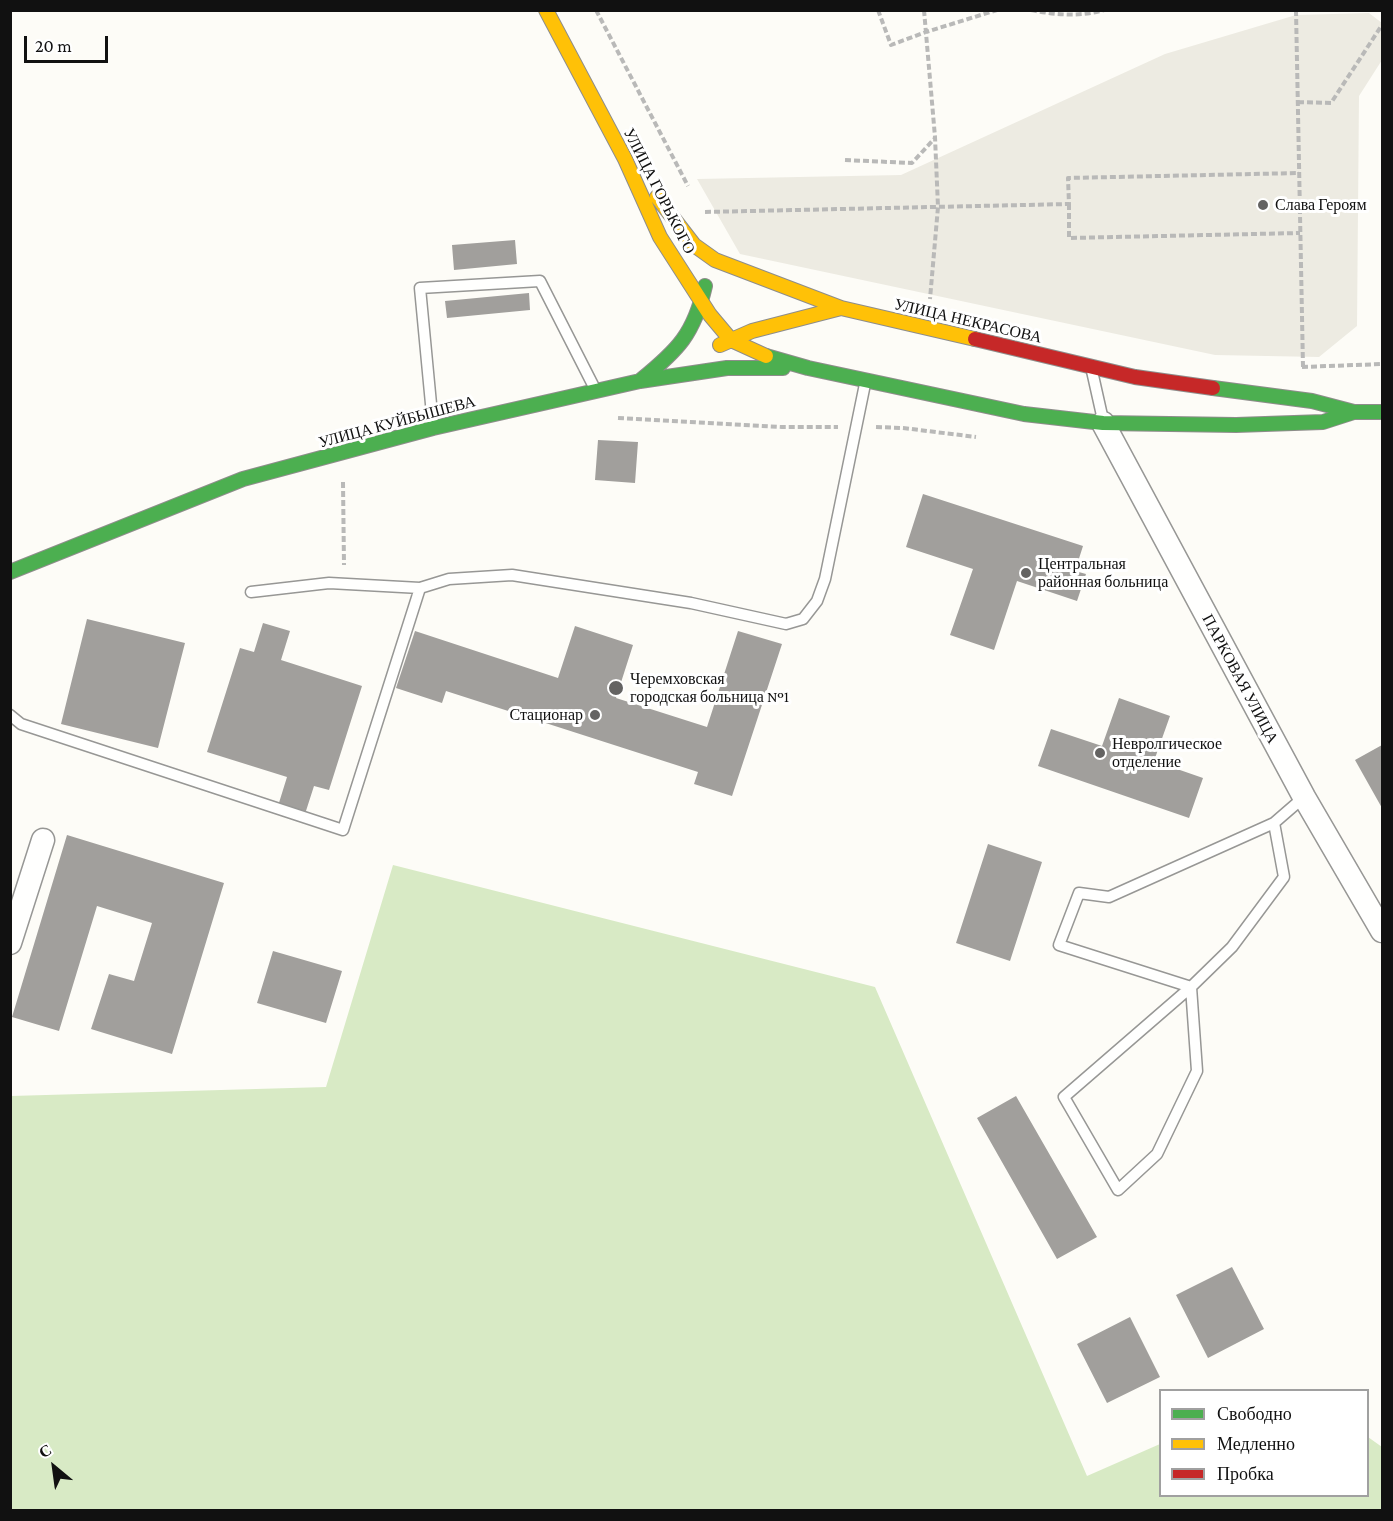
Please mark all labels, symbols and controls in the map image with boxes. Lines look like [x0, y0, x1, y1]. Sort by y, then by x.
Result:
scale bar [27, 24, 111, 62]
text: 20 m [35, 36, 72, 56]
street label: УЛИЦА ГОРЬКОГО [619, 125, 699, 257]
place label: Слава Героям [1275, 195, 1367, 215]
marker: Слава Героям [1256, 198, 1270, 212]
street label: УЛИЦА НЕКРАСОВА [892, 295, 1044, 347]
street label: УЛИЦА КУЙБЫШЕВА [316, 392, 478, 452]
place label: Центральная районная больница [1038, 554, 1168, 592]
marker: Центральная районная больница [1019, 566, 1033, 580]
street label: ПАРКОВАЯ УЛИЦА [1198, 611, 1282, 747]
place label: Черемховская городская больница №1 [630, 669, 789, 707]
marker: Черемховская городская больница №1 [607, 679, 625, 697]
place label: Стационар [509, 705, 583, 725]
marker: Стационар [588, 708, 602, 722]
place label: Невролгическое отделение [1112, 734, 1222, 772]
marker: Невролгическое отделение [1093, 746, 1107, 760]
legend [1159, 1389, 1369, 1497]
text: Свободно [1217, 1404, 1292, 1424]
text: Медленно [1217, 1434, 1295, 1454]
north arrow [24, 1437, 84, 1497]
text: С [36, 1441, 54, 1461]
text: Пробка [1217, 1464, 1274, 1484]

